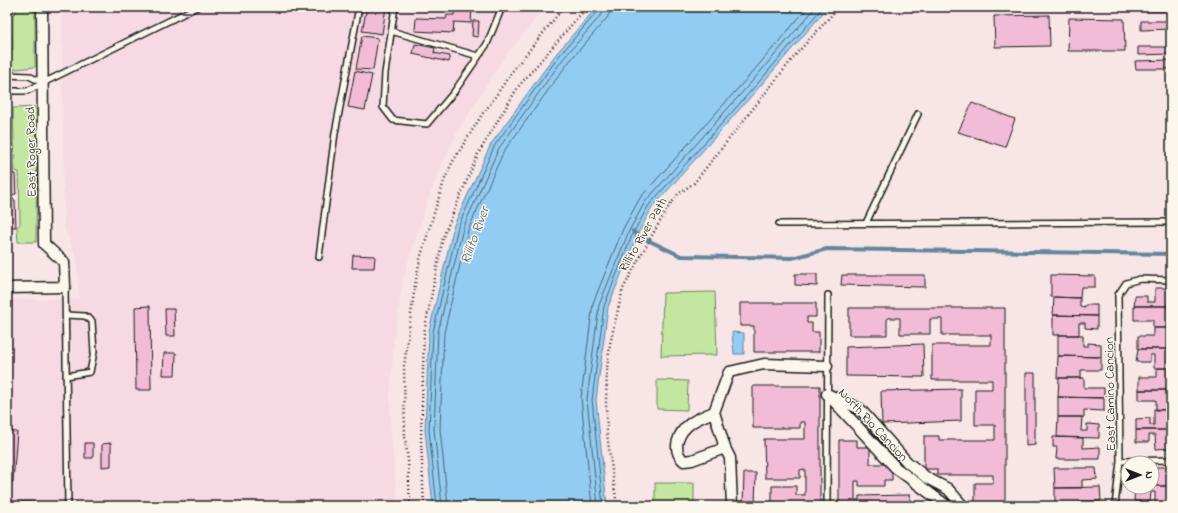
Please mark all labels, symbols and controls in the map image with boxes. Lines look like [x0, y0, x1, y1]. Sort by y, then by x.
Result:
street label: East Roger Road [21, 106, 43, 197]
street label: Rillito River Path [614, 194, 672, 275]
water label: Rillito River [455, 202, 496, 267]
street label: East Camino Cancion [1100, 337, 1121, 451]
street label: North Rio Cancion [834, 384, 912, 466]
north arrow [1120, 455, 1160, 495]
text: N [1141, 471, 1157, 479]

